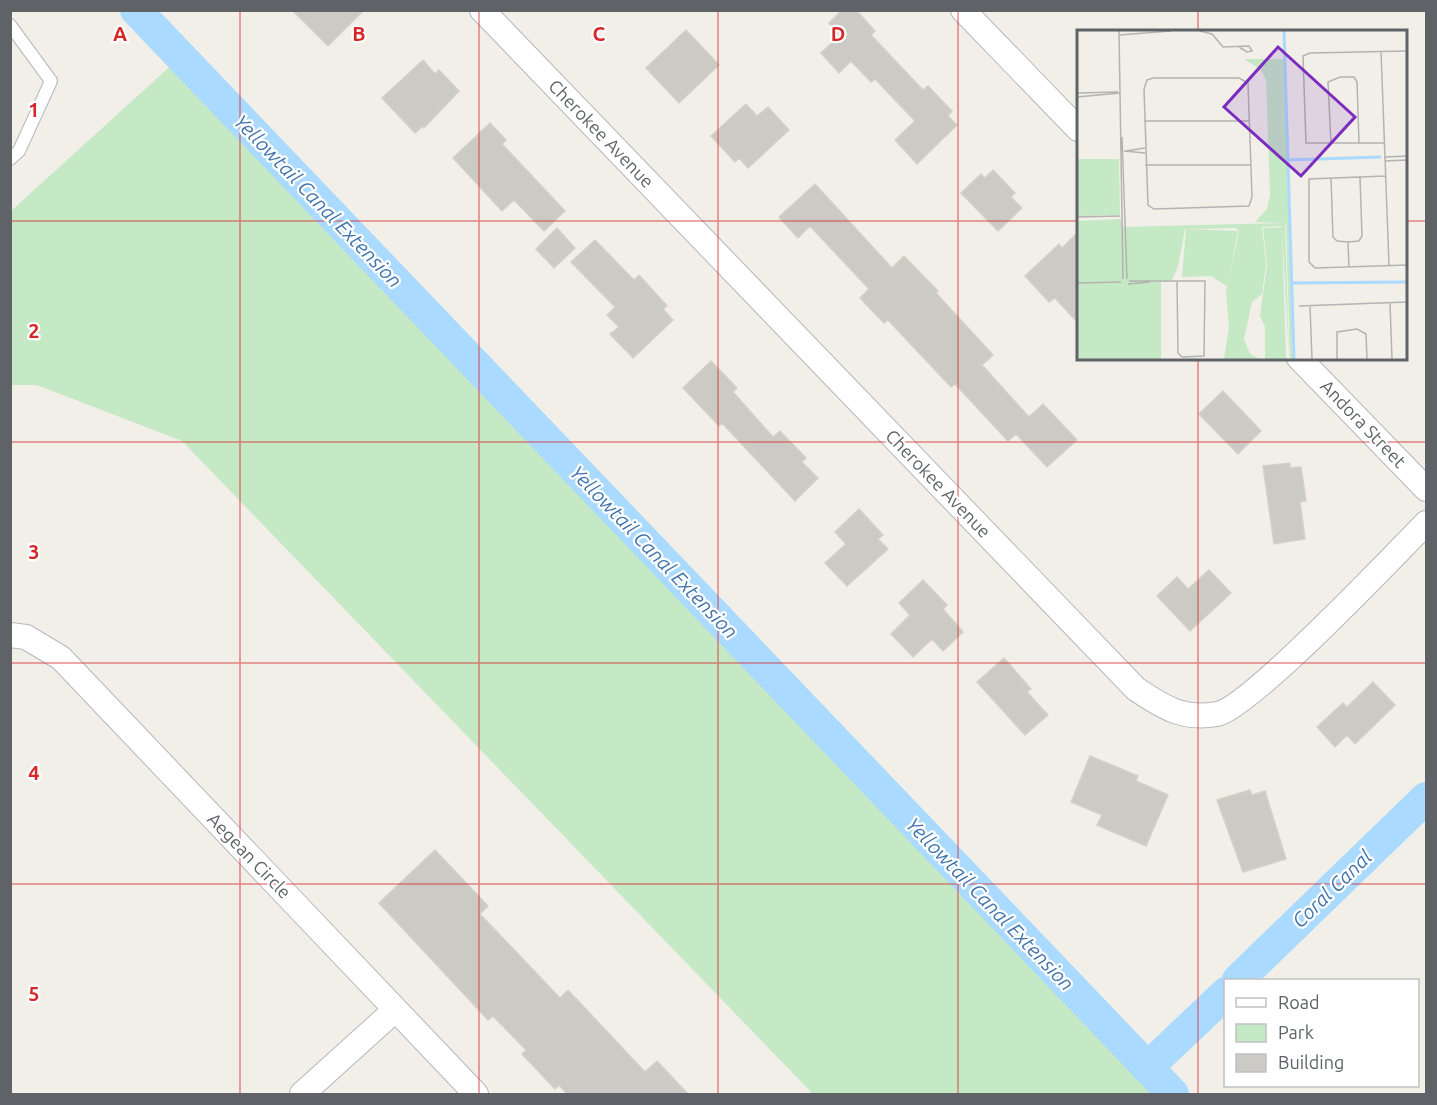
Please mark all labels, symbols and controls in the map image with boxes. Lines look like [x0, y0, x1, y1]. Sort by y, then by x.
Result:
text: A [113, 22, 127, 45]
text: B [352, 22, 366, 45]
text: C [593, 22, 606, 45]
text: D [831, 22, 845, 45]
inset map [1077, 30, 1407, 360]
street label: Cherokee Avenue [545, 75, 658, 191]
text: 1 [28, 98, 40, 121]
water label: Yellowtail Canal Extension [230, 109, 407, 292]
text: 2 [28, 319, 40, 342]
street label: Andora Street [1317, 376, 1410, 471]
street label: Cherokee Avenue [882, 425, 995, 541]
water label: Yellowtail Canal Extension [566, 460, 743, 643]
text: 3 [28, 540, 40, 563]
text: 4 [28, 761, 40, 784]
street label: Aegean Circle [204, 809, 295, 902]
water label: Yellowtail Canal Extension [902, 812, 1079, 995]
water label: Coral Canal [1287, 845, 1376, 932]
legend [1224, 979, 1419, 1087]
text: 5 [28, 982, 40, 1005]
text: Road [1278, 992, 1320, 1012]
text: Park [1278, 1022, 1314, 1042]
text: Building [1278, 1052, 1344, 1072]

